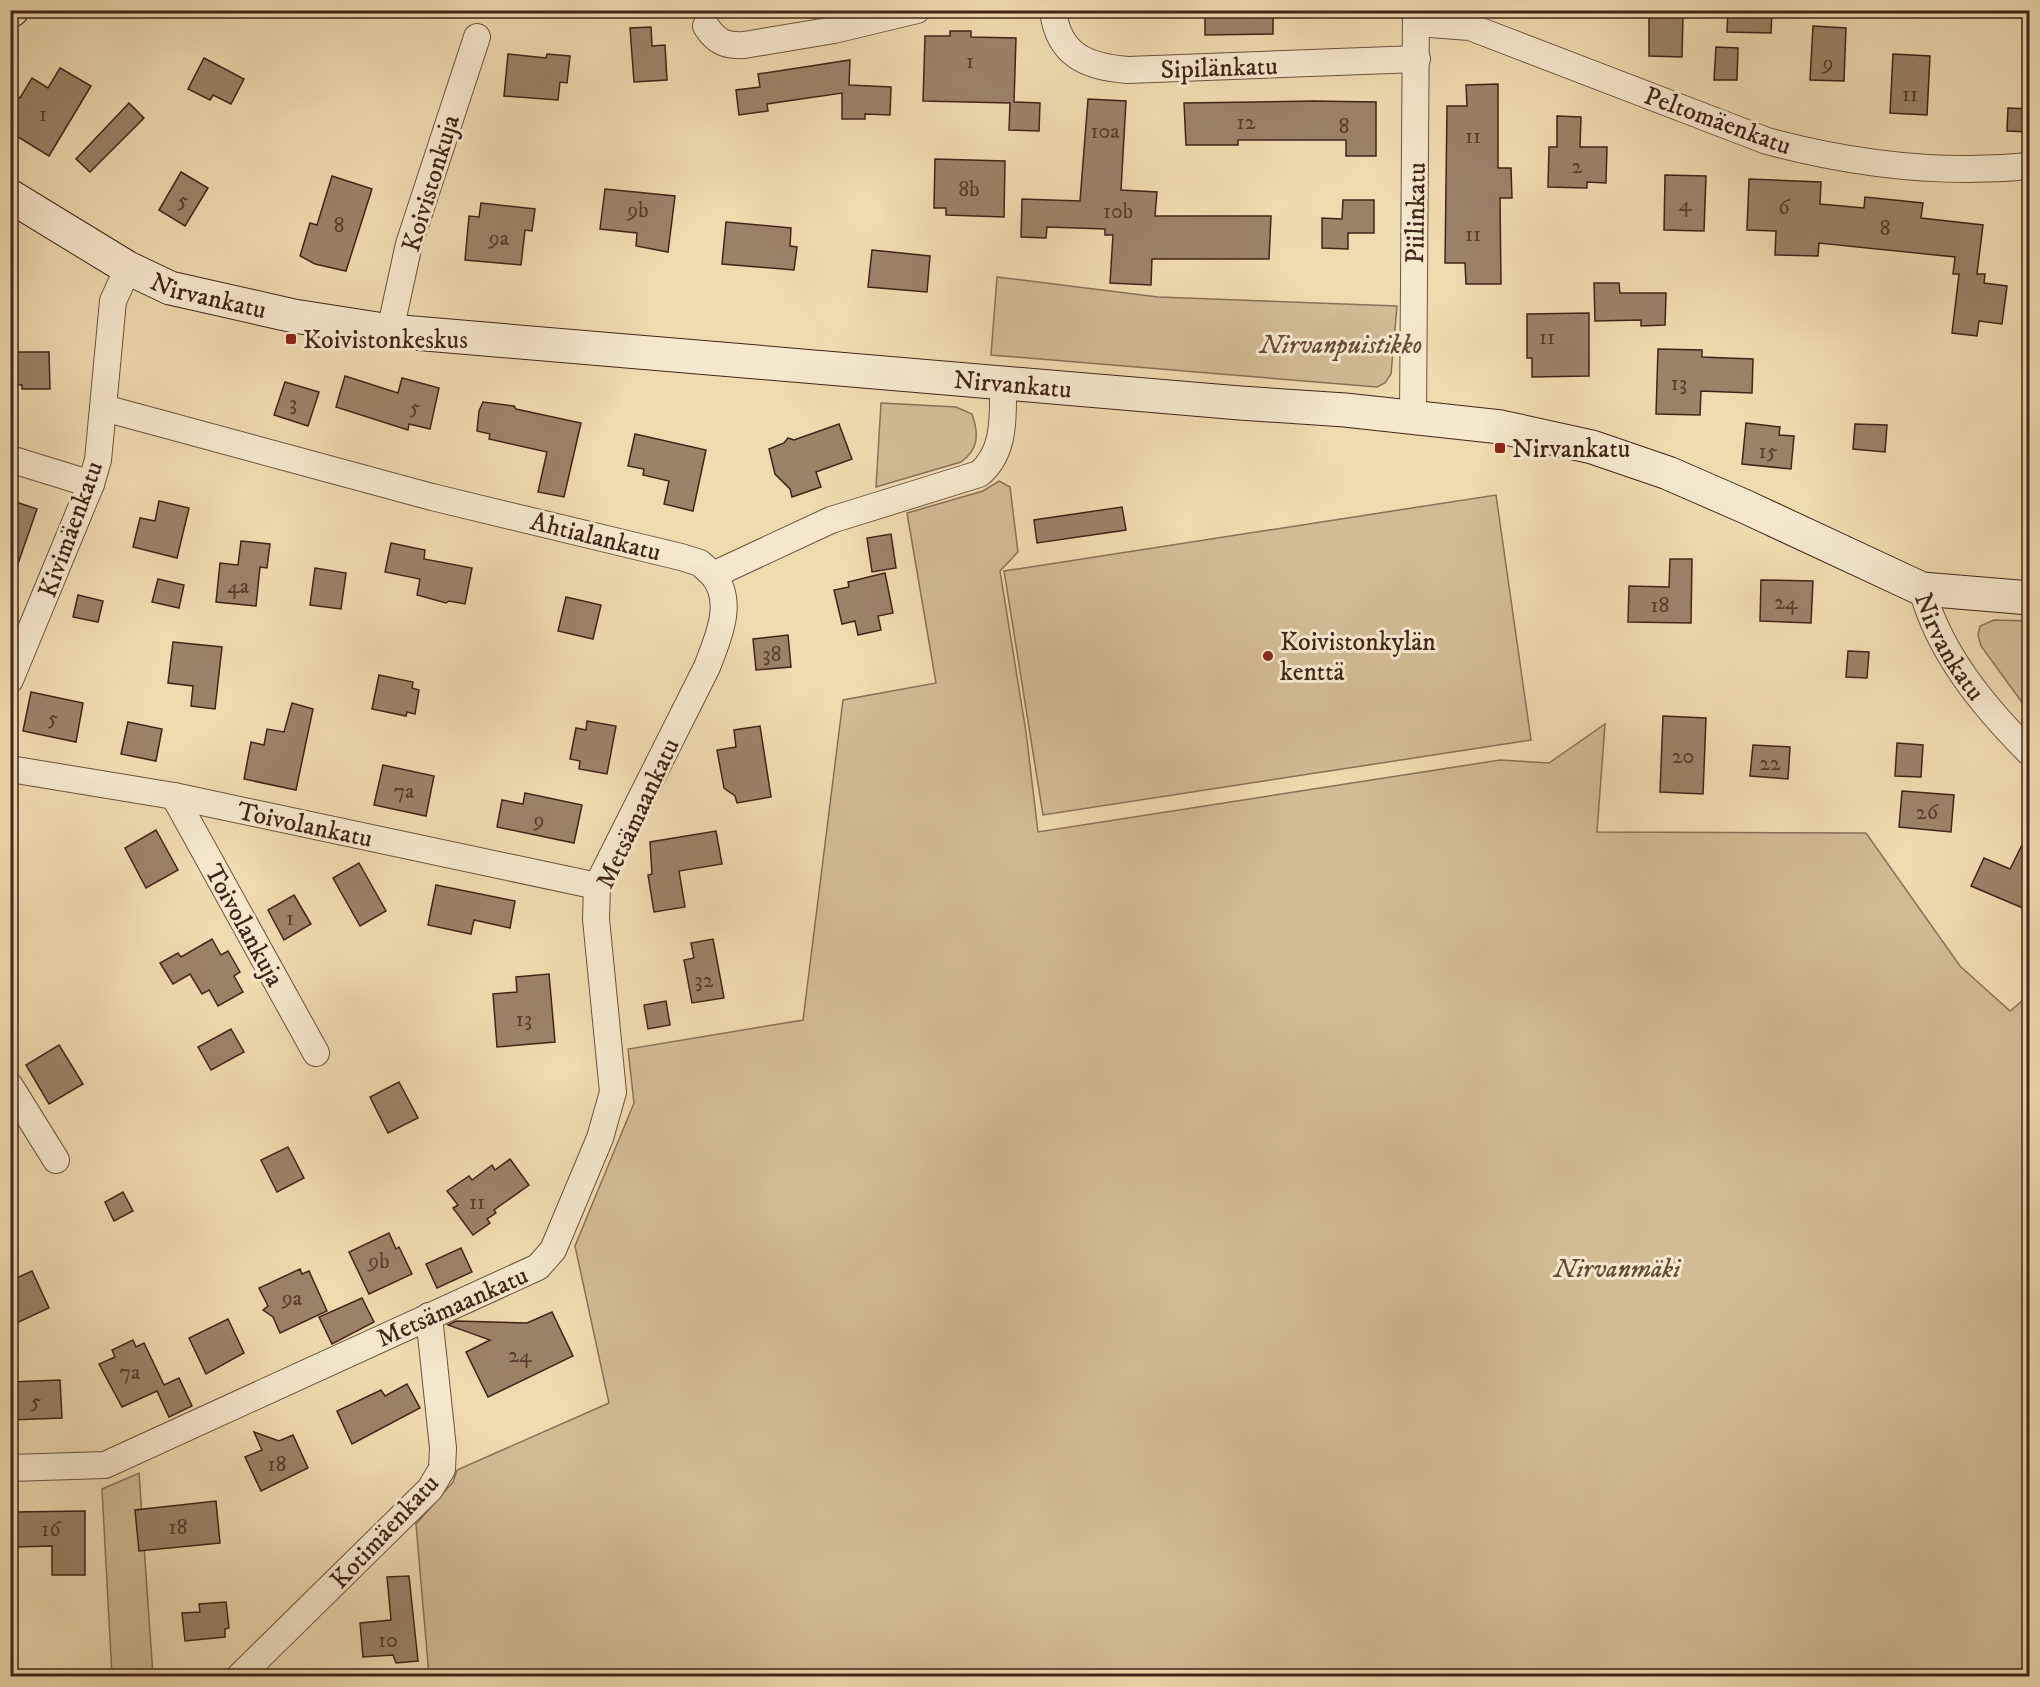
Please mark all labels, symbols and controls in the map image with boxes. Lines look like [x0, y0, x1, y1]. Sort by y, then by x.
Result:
house number: 1 [966, 48, 974, 75]
street label: Sipilänkatu [1160, 50, 1278, 87]
house number: 9 [1822, 50, 1833, 77]
street label: Peltomäenkatu [1640, 80, 1795, 163]
house number: 11 [1902, 81, 1918, 108]
house number: 1 [39, 101, 47, 128]
house number: 12 [1237, 109, 1256, 136]
street label: Koivistonkuja [395, 111, 468, 256]
house number: 8 [1338, 113, 1350, 140]
house number: 10a [1090, 118, 1120, 145]
house number: 11 [1465, 123, 1481, 150]
house number: 2 [1572, 153, 1583, 180]
street label: Piilinkatu [1399, 162, 1434, 264]
house number: 8b [958, 176, 980, 203]
house number: 5 [178, 187, 189, 214]
house number: 4 [1679, 191, 1693, 218]
house number: 6 [1778, 194, 1791, 221]
house number: 9b [626, 197, 649, 224]
house number: 10b [1103, 198, 1133, 225]
house number: 8 [333, 212, 345, 239]
house number: 8 [1879, 215, 1891, 242]
house number: 11 [1465, 221, 1481, 248]
house number: 9a [488, 225, 510, 252]
street label: Nirvankatu [144, 266, 269, 327]
place label: Koivistonkeskus [303, 324, 468, 357]
house number: 11 [1539, 324, 1555, 351]
park label: Nirvanpuistikko [1258, 329, 1422, 362]
marker: Koivistonkeskus [284, 332, 298, 346]
street label: Nirvankatu [952, 364, 1073, 407]
house number: 13 [1671, 370, 1687, 397]
house number: 3 [289, 390, 297, 417]
house number: 5 [410, 394, 421, 421]
place label: Nirvankatu [1512, 433, 1630, 466]
house number: 15 [1759, 438, 1778, 465]
marker: Nirvankatu [1493, 441, 1507, 455]
street label: Kivimäenkatu [31, 457, 111, 602]
street label: Ahtialankatu [527, 505, 664, 570]
house number: 4a [227, 573, 250, 600]
house number: 24 [1774, 589, 1799, 616]
street label: Nirvankatu [1906, 589, 1991, 708]
house number: 18 [1650, 592, 1670, 619]
place label: Koivistonkylän kenttä [1280, 626, 1436, 689]
house number: 38 [762, 641, 782, 668]
marker: Koivistonkylän kenttä [1261, 649, 1275, 663]
house number: 5 [48, 705, 59, 732]
street label: Metsämaankatu [589, 733, 688, 894]
house number: 20 [1672, 743, 1694, 770]
house number: 22 [1759, 750, 1781, 777]
house number: 7a [394, 778, 415, 805]
street label: Toivolankatu [234, 795, 375, 856]
house number: 26 [1916, 799, 1940, 826]
house number: 9 [533, 807, 544, 834]
street label: Toivolankuja [196, 859, 291, 993]
house number: 1 [286, 905, 294, 932]
house number: 32 [694, 967, 714, 994]
house number: 13 [516, 1006, 532, 1033]
house number: 11 [469, 1189, 485, 1216]
house number: 9b [367, 1248, 390, 1275]
park label: Nirvanmäki [1552, 1253, 1682, 1286]
street label: Metsämaankatu [372, 1259, 533, 1355]
house number: 9a [281, 1285, 303, 1312]
house number: 24 [508, 1342, 533, 1369]
house number: 7a [120, 1359, 141, 1386]
house number: 5 [31, 1388, 42, 1415]
house number: 18 [267, 1451, 287, 1478]
street label: Kotimäenkatu [323, 1468, 447, 1596]
house number: 18 [168, 1514, 188, 1541]
house number: 16 [41, 1516, 62, 1543]
house number: 10 [378, 1627, 398, 1654]

